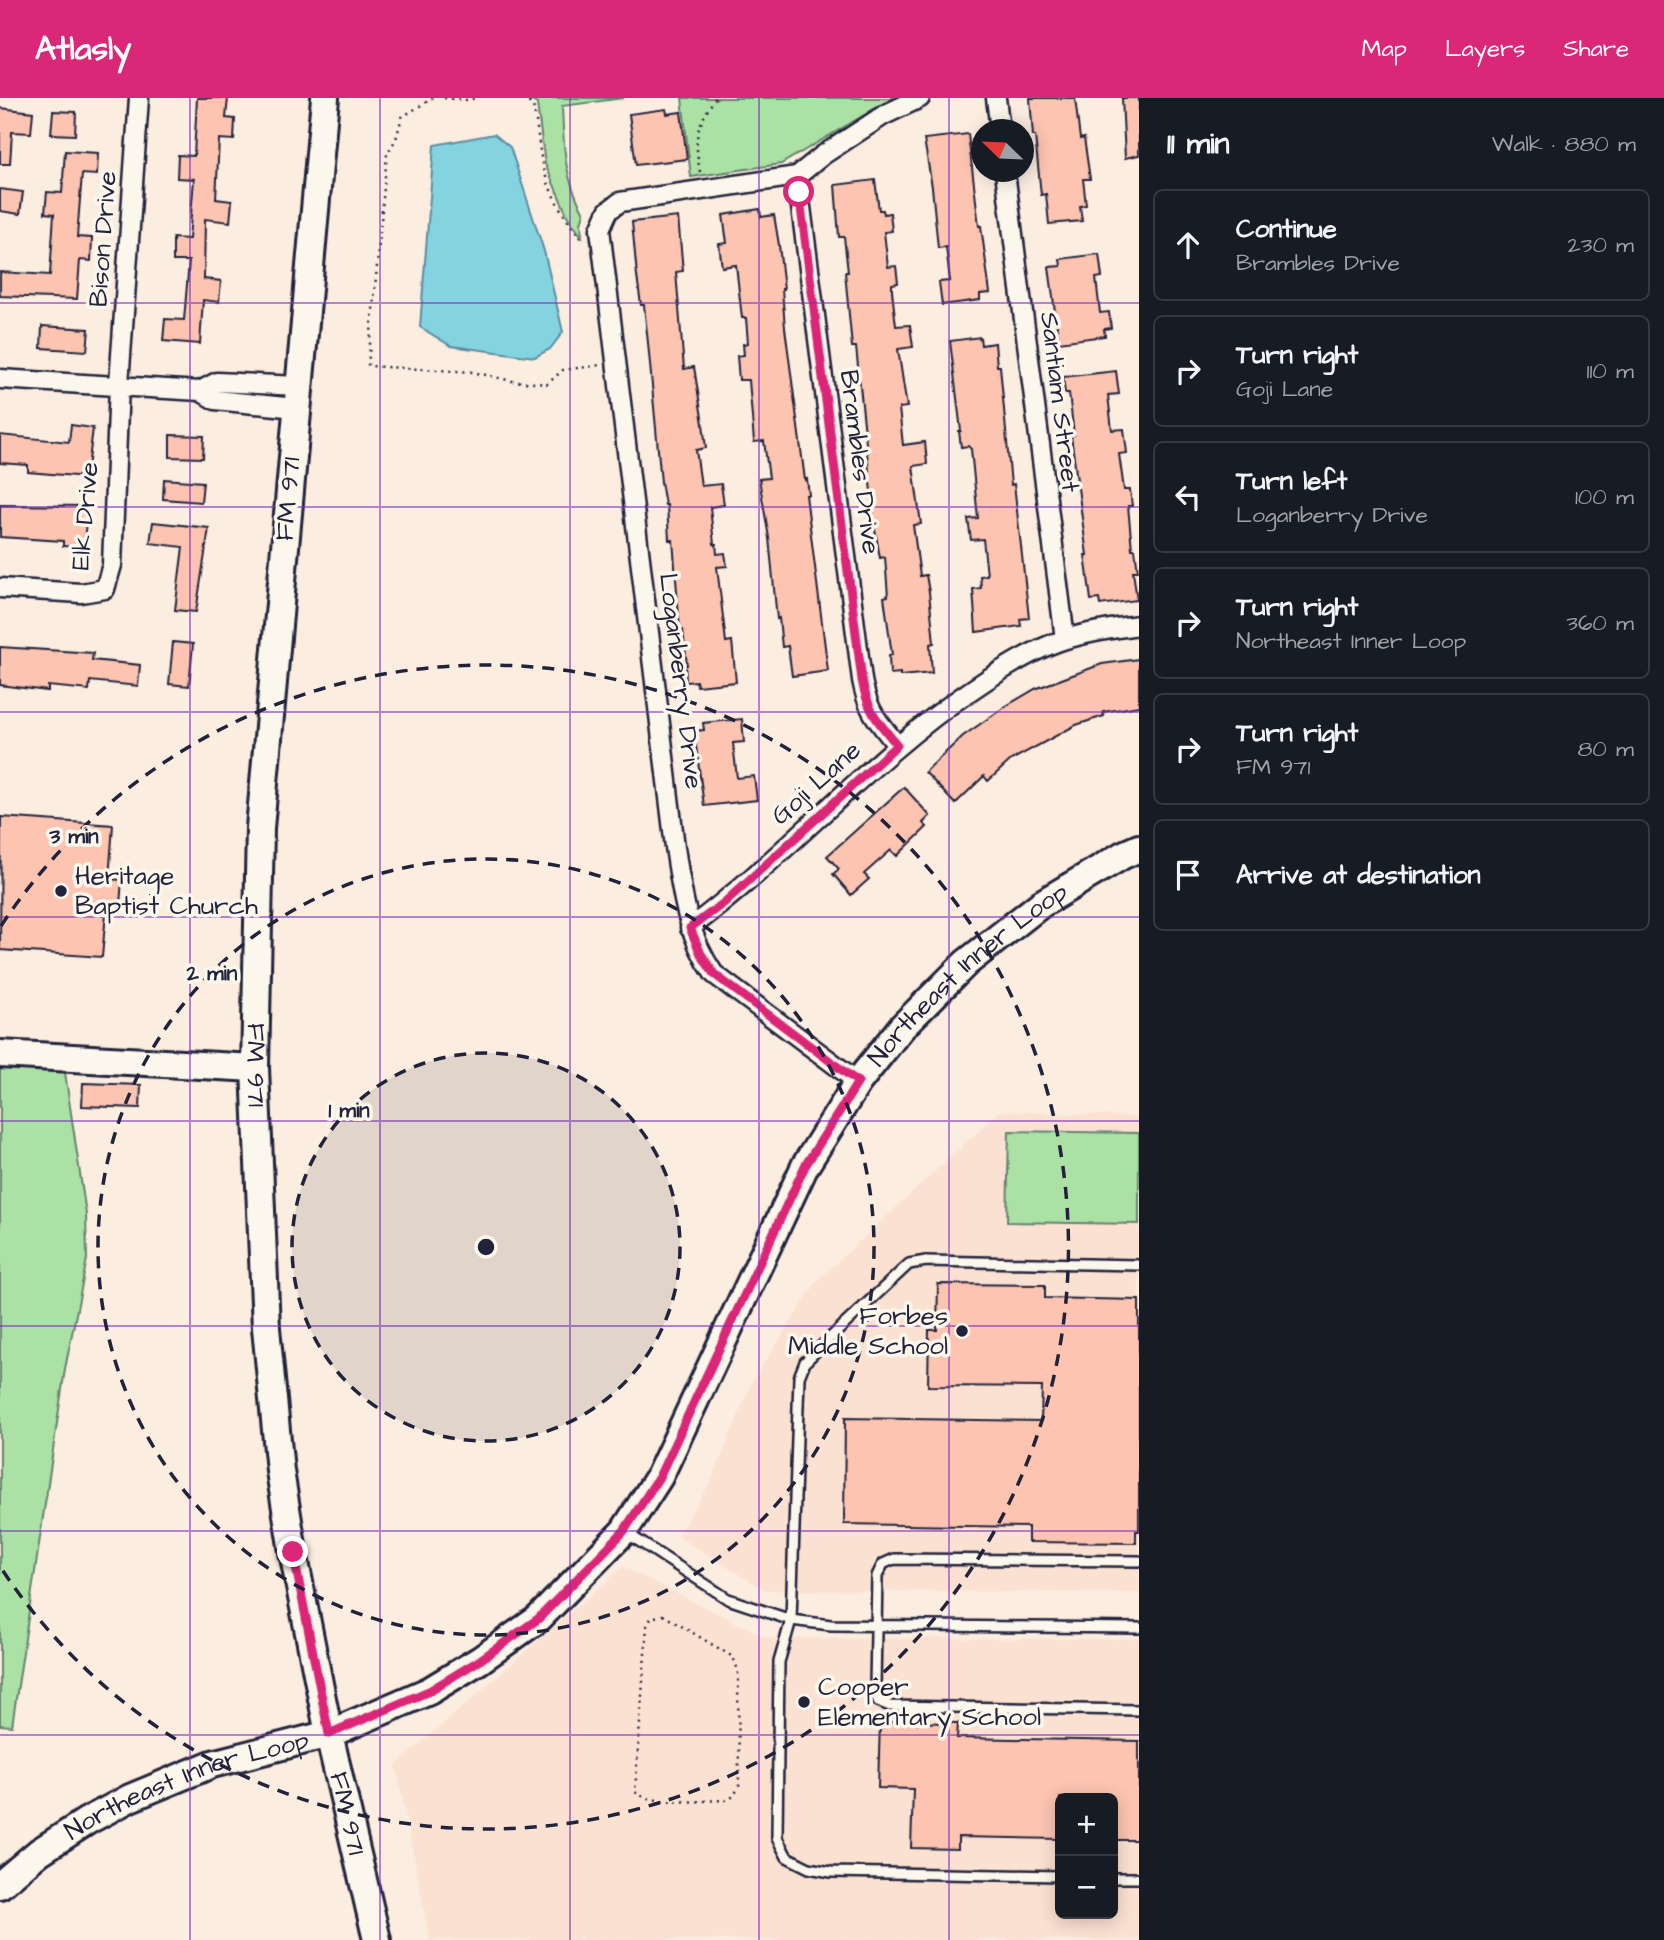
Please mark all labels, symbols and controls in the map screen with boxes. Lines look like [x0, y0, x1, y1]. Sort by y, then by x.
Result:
text: Atlasly [35, 26, 131, 72]
text: Map [1362, 32, 1407, 66]
text: Layers [1445, 32, 1525, 66]
text: Share [1563, 32, 1629, 66]
north arrow [971, 119, 1034, 182]
text: 11 min [1167, 123, 1230, 165]
text: Walk · 880 m [1492, 128, 1636, 160]
street label: Bison Drive [80, 170, 126, 308]
route start [783, 176, 814, 207]
text: Continue [1236, 211, 1337, 247]
icon: ahead [1169, 226, 1207, 264]
text: 230 m [1568, 229, 1634, 261]
text: Brambles Drive [1236, 247, 1400, 279]
street label: Santiam Street [1031, 310, 1089, 495]
text: Turn right [1236, 337, 1358, 373]
icon: right [1169, 352, 1207, 390]
text: 110 m [1586, 355, 1634, 387]
street label: Brambles Drive [831, 368, 889, 556]
text: Goji Lane [1236, 373, 1333, 405]
street label: FM 971 [266, 456, 310, 542]
street label: Elk Drive [62, 460, 108, 572]
text: Turn left [1236, 463, 1347, 499]
icon: left [1169, 478, 1207, 516]
text: 100 m [1575, 481, 1634, 513]
text: Loganberry Drive [1236, 499, 1428, 531]
street label: Loganberry Drive [648, 571, 712, 791]
text: Turn right [1236, 589, 1358, 625]
icon: right [1169, 604, 1207, 642]
text: 360 m [1566, 607, 1634, 639]
text: Northeast Inner Loop [1236, 625, 1466, 657]
text: Turn right [1236, 715, 1358, 751]
icon: right [1169, 730, 1207, 768]
street label: Goji Lane [763, 733, 869, 833]
text: 80 m [1577, 733, 1634, 765]
text: FM 971 [1236, 751, 1310, 783]
text: 3 min [48, 822, 99, 851]
icon: arrive [1169, 856, 1207, 894]
text: Arrive at destination [1236, 857, 1481, 893]
place label: Heritage Baptist Church [75, 858, 258, 924]
street label: Northeast Inner Loop [859, 874, 1075, 1074]
marker: Heritage Baptist Church [53, 883, 69, 899]
text: 2 min [186, 959, 238, 988]
street label: FM 971 [237, 1023, 275, 1108]
text: 1 min [328, 1096, 370, 1125]
centre of rings [474, 1235, 498, 1259]
place label: Forbes Middle School [788, 1298, 948, 1364]
marker: Forbes Middle School [954, 1323, 970, 1339]
route end [277, 1536, 308, 1567]
place label: Cooper Elementary School [818, 1669, 1041, 1737]
marker: Cooper Elementary School [796, 1694, 812, 1710]
street label: Northeast Inner Loop [57, 1722, 313, 1849]
street label: FM 971 [320, 1768, 375, 1858]
map controls [1055, 1793, 1118, 1919]
button: + [1055, 1793, 1118, 1856]
button: − [1055, 1856, 1118, 1919]

